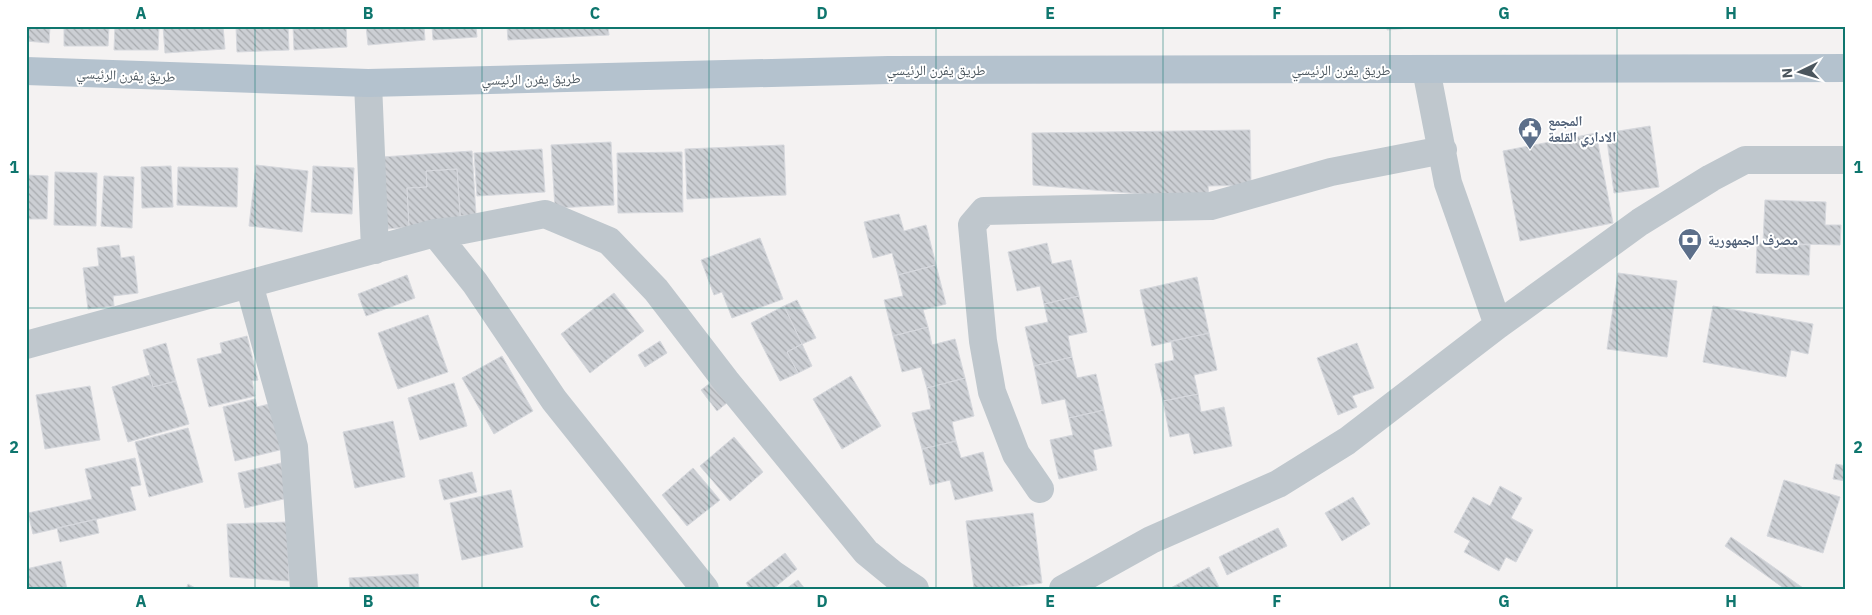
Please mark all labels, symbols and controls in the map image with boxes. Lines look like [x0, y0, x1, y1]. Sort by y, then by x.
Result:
text: A [136, 3, 147, 23]
text: B [363, 3, 374, 23]
text: C [590, 3, 600, 23]
text: D [816, 3, 828, 23]
text: E [1045, 3, 1055, 23]
text: F [1272, 3, 1282, 23]
text: G [1498, 3, 1510, 23]
text: H [1725, 3, 1737, 23]
north arrow [1774, 48, 1824, 98]
street label: طريق يفرن الرئيسي [886, 61, 986, 82]
street label: طريق يفرن الرئيسي [1291, 61, 1391, 82]
street label: طريق يفرن الرئيسي [76, 64, 176, 88]
text: N [1778, 67, 1796, 79]
street label: طريق يفرن الرئيسي [481, 69, 581, 91]
place label: المجمع الاداري القلعة [1548, 112, 1616, 148]
public building icon: المجمع الاداري القلعة [1517, 116, 1543, 150]
text: 1 [9, 157, 19, 177]
text: 1 [1853, 157, 1863, 177]
bank icon: مصرف الجمهورية [1677, 227, 1703, 261]
place label: مصرف الجمهورية [1708, 231, 1798, 249]
text: 2 [9, 437, 19, 457]
text: 2 [1853, 437, 1863, 457]
text: A [136, 591, 147, 611]
text: B [363, 591, 374, 611]
text: C [590, 591, 600, 611]
text: D [816, 591, 828, 611]
text: E [1045, 591, 1055, 611]
text: F [1272, 591, 1282, 611]
text: G [1498, 591, 1510, 611]
text: H [1725, 591, 1737, 611]

